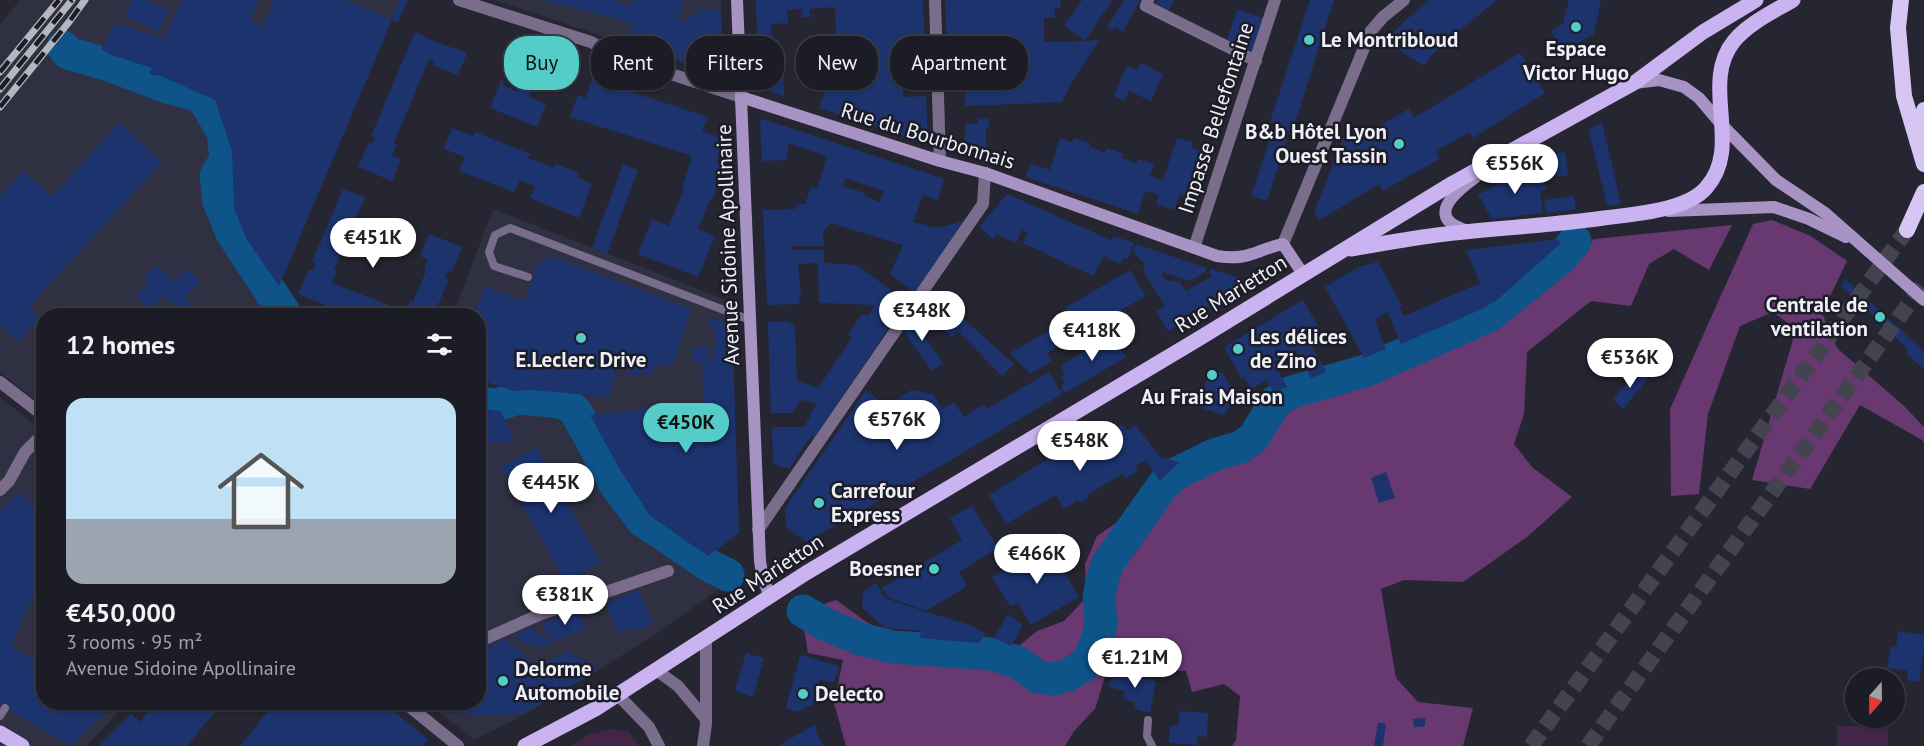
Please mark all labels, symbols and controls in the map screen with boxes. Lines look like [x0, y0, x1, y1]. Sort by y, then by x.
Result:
street label: Impasse Bellefontaine [1172, 19, 1259, 217]
marker: Espace Victor Hugo [1569, 20, 1583, 34]
place label: Le Montribloud [1321, 26, 1458, 53]
marker: Le Montribloud [1302, 33, 1316, 47]
place label: Espace Victor Hugo [1522, 35, 1629, 86]
chip: Buy [504, 36, 579, 90]
chip: Rent [591, 36, 674, 90]
chip: Filters [686, 36, 784, 90]
chip: New [796, 36, 878, 90]
chip: Apartment [890, 36, 1028, 90]
street label: Rue du Bourbonnais [838, 96, 1018, 175]
place label: B&b Hôtel Lyon Ouest Tassin [1245, 118, 1387, 169]
street label: Avenue Sidoine Apollinaire [710, 124, 745, 366]
marker: B&b Hôtel Lyon Ouest Tassin [1392, 137, 1406, 151]
pin: €556K [1473, 144, 1557, 195]
text: €556K [1486, 150, 1544, 176]
pin: €451K [331, 218, 415, 269]
text: €451K [344, 224, 402, 250]
street label: Rue Marietton [1170, 248, 1292, 339]
pin: €348K [880, 291, 964, 342]
place label: Centrale de ventilation [1766, 291, 1868, 342]
text: €348K [893, 297, 951, 323]
marker: Centrale de ventilation [1873, 310, 1887, 324]
pin: €418K [1050, 311, 1134, 362]
text: €418K [1063, 317, 1121, 343]
place label: Les délices de Zino [1250, 323, 1347, 374]
text: 12 homes [66, 328, 175, 361]
icon: filters [423, 328, 456, 361]
marker: E.Leclerc Drive [574, 331, 588, 345]
pin: €536K [1588, 338, 1672, 389]
marker: Les délices de Zino [1231, 342, 1245, 356]
text: €536K [1601, 344, 1659, 370]
place label: E.Leclerc Drive [515, 346, 647, 373]
marker: Au Frais Maison [1205, 368, 1219, 382]
place label: Au Frais Maison [1141, 383, 1283, 410]
pin: €576K [855, 400, 939, 451]
pin: €450K [644, 403, 728, 454]
text: €576K [868, 406, 926, 432]
text: €450K [657, 409, 715, 435]
pin: €548K [1038, 421, 1122, 472]
text: €548K [1051, 427, 1109, 453]
icon: home [207, 437, 315, 545]
pin: €445K [509, 463, 593, 514]
text: €445K [522, 469, 580, 495]
place label: Carrefour Express [831, 477, 916, 528]
marker: Carrefour Express [812, 496, 826, 510]
street label: Rue Marietton [707, 528, 828, 620]
pin: €466K [995, 534, 1079, 585]
text: €466K [1008, 540, 1066, 566]
place label: Boesner [849, 555, 923, 582]
marker: Boesner [927, 562, 941, 576]
pin: €381K [523, 575, 607, 626]
text: €381K [536, 581, 594, 607]
text: €450,000 [66, 596, 176, 629]
text: 3 rooms · 95 m² [66, 629, 202, 655]
pin: €1.21M [1086, 638, 1184, 689]
text: €1.21M [1102, 644, 1168, 670]
text: Avenue Sidoine Apollinaire [66, 655, 296, 681]
place label: Delorme Automobile [515, 655, 619, 706]
north arrow [1845, 668, 1905, 728]
map controls [1845, 668, 1905, 728]
marker: Delorme Automobile [496, 674, 510, 688]
place label: Delecto [815, 680, 884, 707]
marker: Delecto [796, 687, 810, 701]

